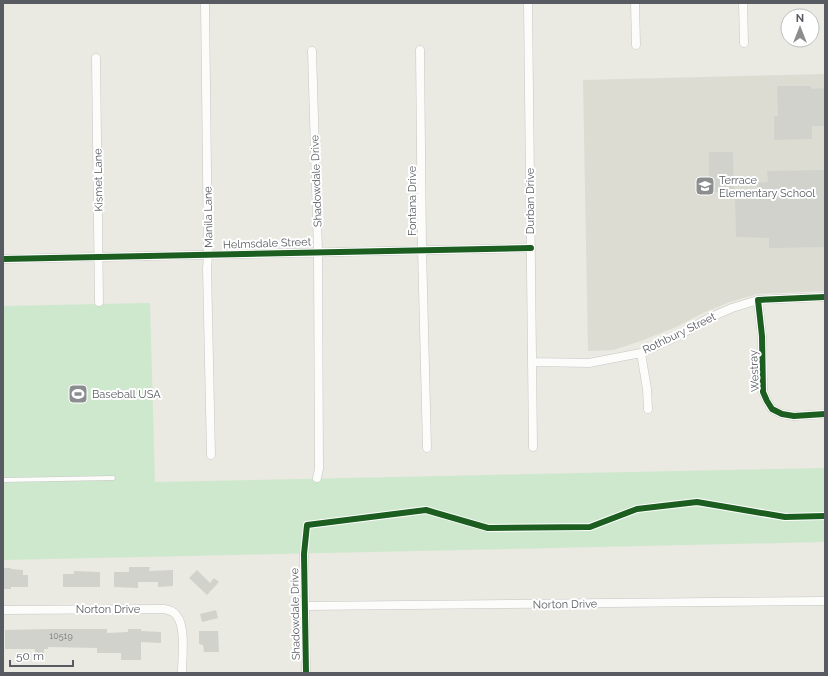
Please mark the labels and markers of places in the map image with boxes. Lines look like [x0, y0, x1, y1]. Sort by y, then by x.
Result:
place label: Terrace Elementary School [719, 174, 815, 200]
school or university icon: Terrace Elementary School [694, 175, 716, 197]
sports icon: Baseball USA [67, 383, 89, 405]
place label: Baseball USA [92, 388, 161, 401]

